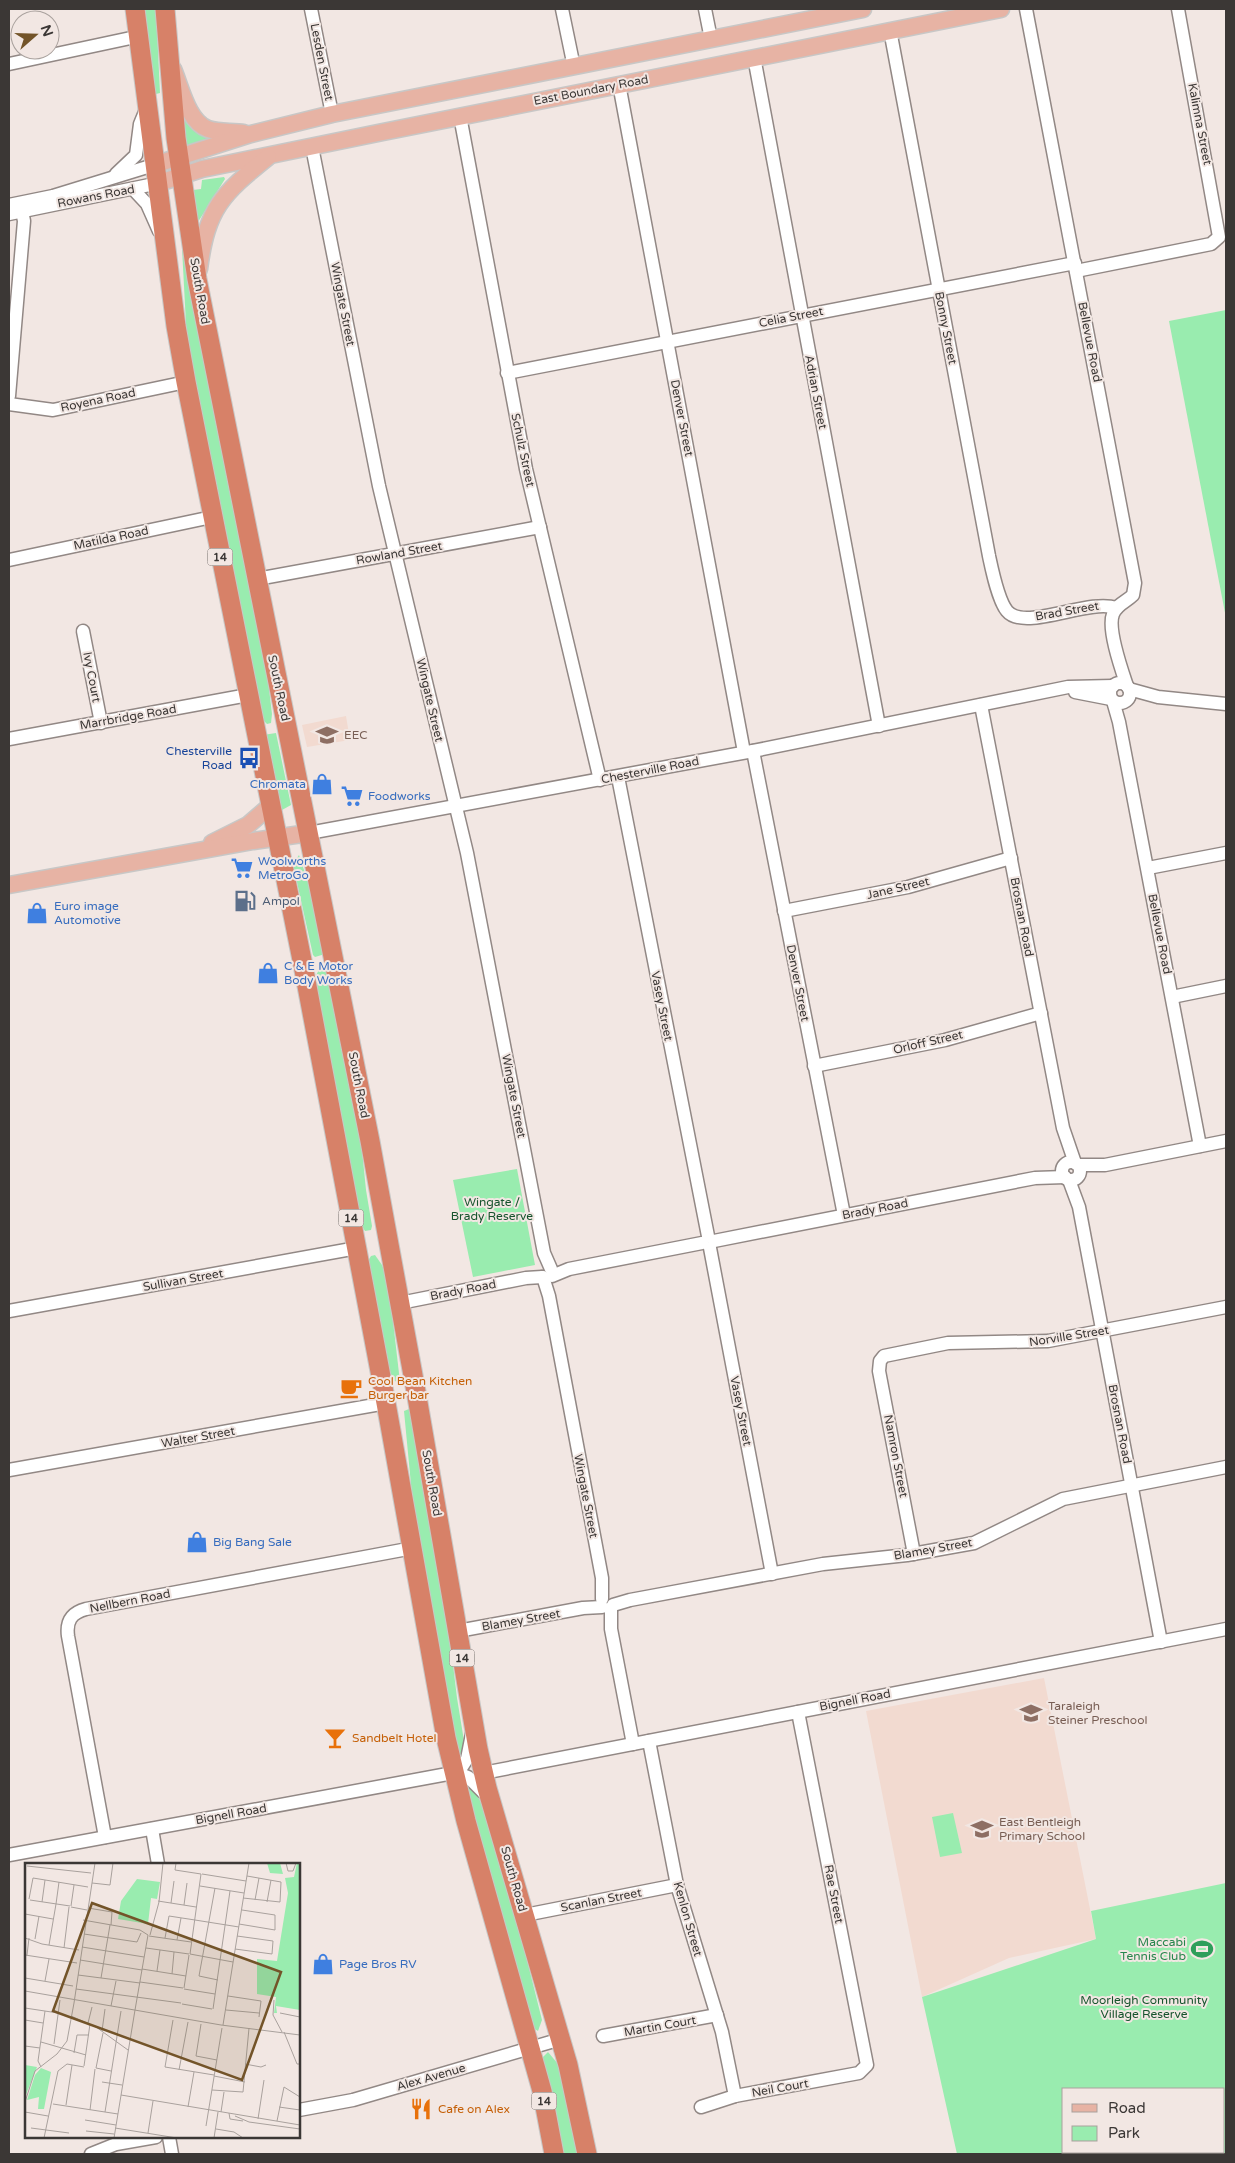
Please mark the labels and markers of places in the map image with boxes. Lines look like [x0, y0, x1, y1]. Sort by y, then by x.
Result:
school or university icon: EEC [314, 722, 340, 748]
place label: EEC [344, 728, 368, 742]
place label: Chesterville Road [166, 744, 232, 772]
bus stop icon: Chesterville Road [236, 745, 262, 771]
shop icon: Chromata [309, 771, 335, 797]
place label: Chromata [250, 777, 306, 791]
supermarket icon: Foodworks [339, 783, 365, 809]
place label: Foodworks [368, 789, 431, 803]
place label: Woolworths MetroGo [258, 854, 326, 882]
supermarket icon: Woolworths MetroGo [229, 855, 255, 881]
fuel station icon: Ampol [232, 888, 258, 914]
place label: Ampol [262, 894, 300, 908]
place label: Euro image Automotive [54, 899, 121, 927]
shop icon: Euro image Automotive [24, 900, 50, 926]
place label: C & E Motor Body Works [284, 959, 354, 987]
shop icon: C & E Motor Body Works [255, 960, 281, 986]
place label: Cool Bean Kitchen Burger bar [368, 1374, 472, 1402]
cafe icon: Cool Bean Kitchen Burger bar [338, 1375, 364, 1401]
shop icon: Big Bang Sale [184, 1529, 210, 1555]
place label: Big Bang Sale [213, 1535, 292, 1549]
place label: Taraleigh Steiner Preschool [1048, 1699, 1147, 1727]
school or university icon: Taraleigh Steiner Preschool [1018, 1700, 1044, 1726]
bar icon: Sandbelt Hotel [322, 1725, 348, 1751]
place label: Sandbelt Hotel [352, 1731, 437, 1745]
place label: East Bentleigh Primary School [999, 1815, 1085, 1843]
school or university icon: East Bentleigh Primary School [969, 1816, 995, 1842]
place label: Maccabi Tennis Club [1120, 1935, 1186, 1963]
sports icon: Maccabi Tennis Club [1189, 1936, 1215, 1962]
shop icon: Page Bros RV [310, 1951, 336, 1977]
place label: Page Bros RV [339, 1957, 417, 1971]
restaurant icon: Cafe on Alex [408, 2096, 434, 2122]
place label: Cafe on Alex [438, 2102, 510, 2116]

